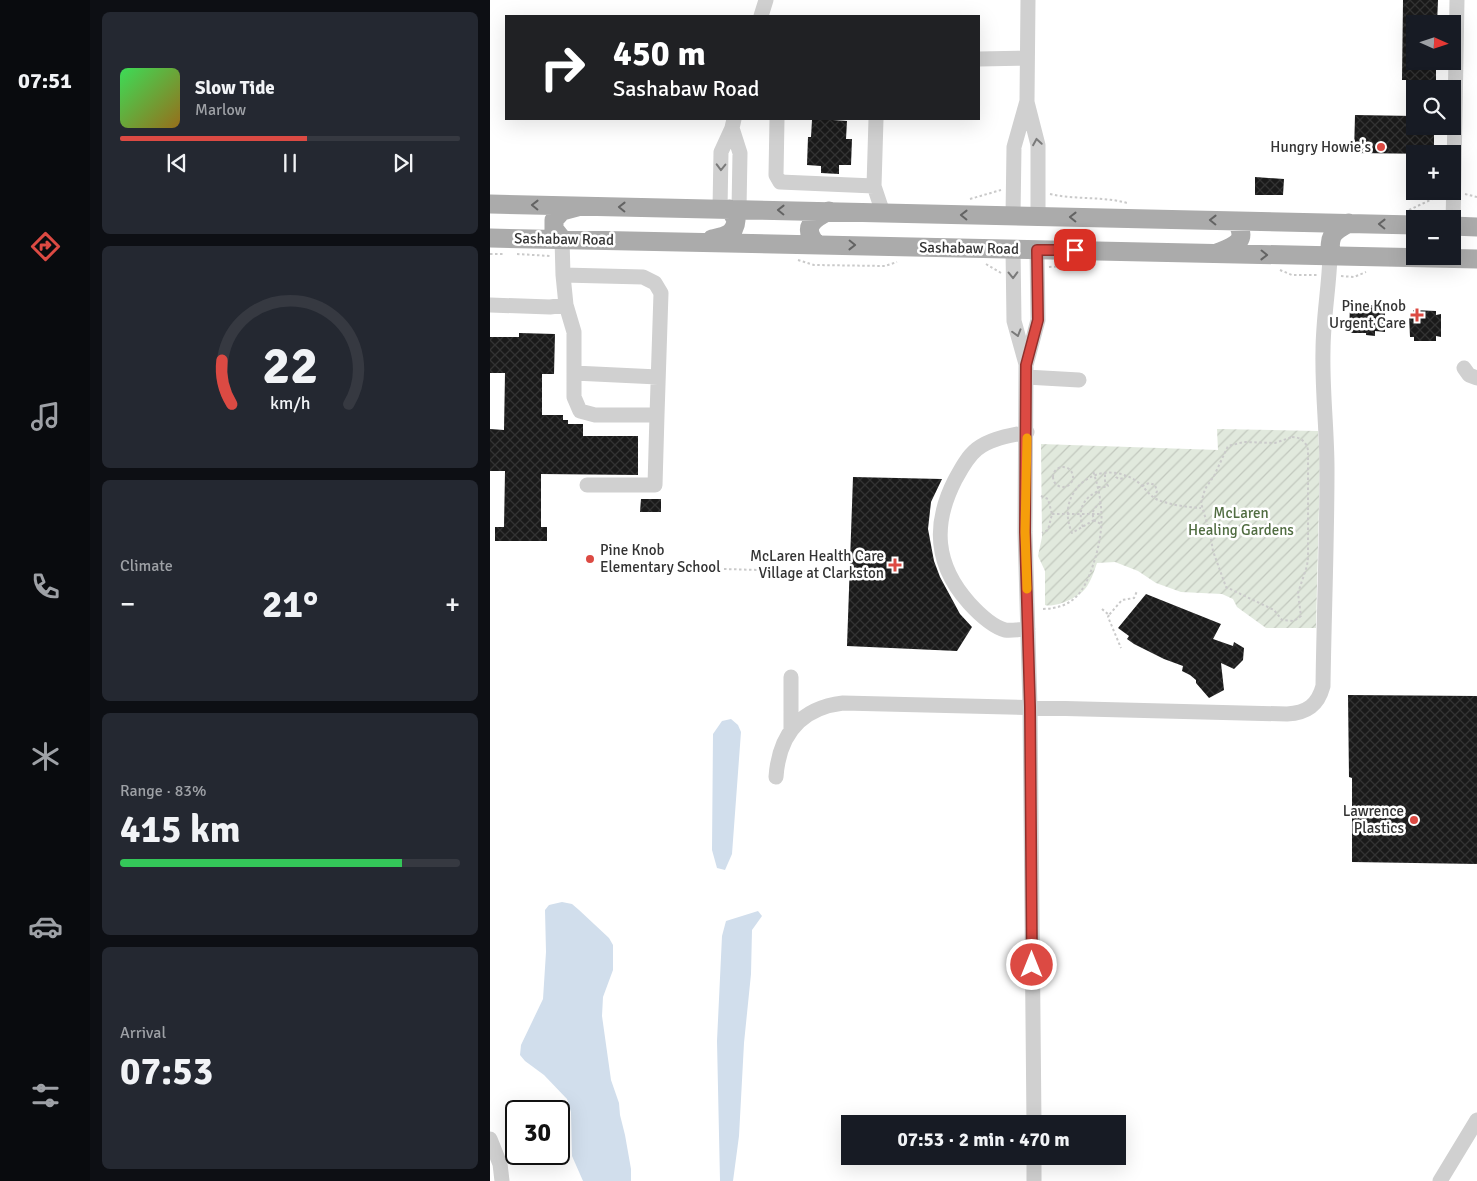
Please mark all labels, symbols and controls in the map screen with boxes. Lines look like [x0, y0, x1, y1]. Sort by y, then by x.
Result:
north arrow [1406, 15, 1461, 70]
map controls [1406, 15, 1461, 265]
text: 450 m [613, 32, 706, 75]
icon: right [530, 35, 595, 100]
text: 07:51 [18, 67, 72, 94]
text: Sashabaw Road [613, 75, 759, 102]
text: Slow Tide [195, 76, 275, 100]
button: search [1406, 80, 1461, 135]
text: Marlow [195, 100, 246, 120]
one-way arrow [1032, 138, 1043, 146]
place label: Hungry Howie's [1270, 138, 1371, 156]
marker: Hungry Howie's [1375, 141, 1387, 153]
button: + [1406, 145, 1461, 200]
icon: previous [163, 149, 191, 177]
icon: pause [276, 149, 304, 177]
icon: next [389, 149, 417, 177]
one-way arrow [716, 164, 726, 171]
one-way arrow [531, 200, 538, 210]
one-way arrow [617, 202, 625, 212]
one-way arrow [776, 205, 784, 216]
one-way arrow [960, 209, 968, 220]
button: − [1406, 210, 1461, 265]
one-way arrow [1068, 212, 1076, 222]
one-way arrow [1209, 215, 1216, 225]
one-way arrow [1378, 219, 1386, 230]
icon: directions [28, 229, 63, 264]
street label: Sashabaw Road [514, 229, 614, 249]
pin [1054, 229, 1096, 271]
icon: arrive [1061, 236, 1089, 264]
street label: Sashabaw Road [919, 238, 1019, 258]
one-way arrow [848, 240, 856, 251]
one-way arrow [1261, 249, 1269, 260]
one-way arrow [1008, 271, 1018, 279]
place label: Pine Knob Urgent Care [1329, 297, 1406, 332]
marker: Pine Knob Urgent Care [1410, 308, 1424, 322]
one-way arrow [1011, 329, 1022, 337]
text: 22 [262, 334, 318, 398]
text: km/h [270, 392, 310, 414]
icon: music [28, 399, 63, 434]
park label: McLaren Healing Gardens [1188, 504, 1294, 539]
place label: Pine Knob Elementary School [600, 541, 721, 576]
place label: McLaren Health Care Village at Clarkston [750, 547, 884, 582]
marker: Pine Knob Elementary School [584, 553, 596, 565]
text: Climate [120, 556, 173, 576]
marker: McLaren Health Care Village at Clarkston [888, 558, 902, 572]
icon: phone [28, 569, 63, 604]
text: 21° [262, 581, 318, 628]
text: − [120, 587, 135, 621]
text: + [445, 587, 460, 621]
icon: climate [28, 739, 63, 774]
text: Range · 83% [120, 781, 206, 801]
place label: Lawrence Plastics [1343, 802, 1404, 837]
text: 415 km [120, 806, 241, 853]
marker: Lawrence Plastics [1408, 814, 1420, 826]
icon: car [28, 909, 63, 944]
position arrow [1005, 938, 1057, 990]
text: Arrival [120, 1023, 166, 1043]
text: 07:53 [120, 1048, 213, 1095]
icon: filters [28, 1078, 63, 1113]
speed limit sign: 30 [505, 1100, 570, 1165]
text: 07:53 · 2 min · 470 m [897, 1128, 1070, 1152]

